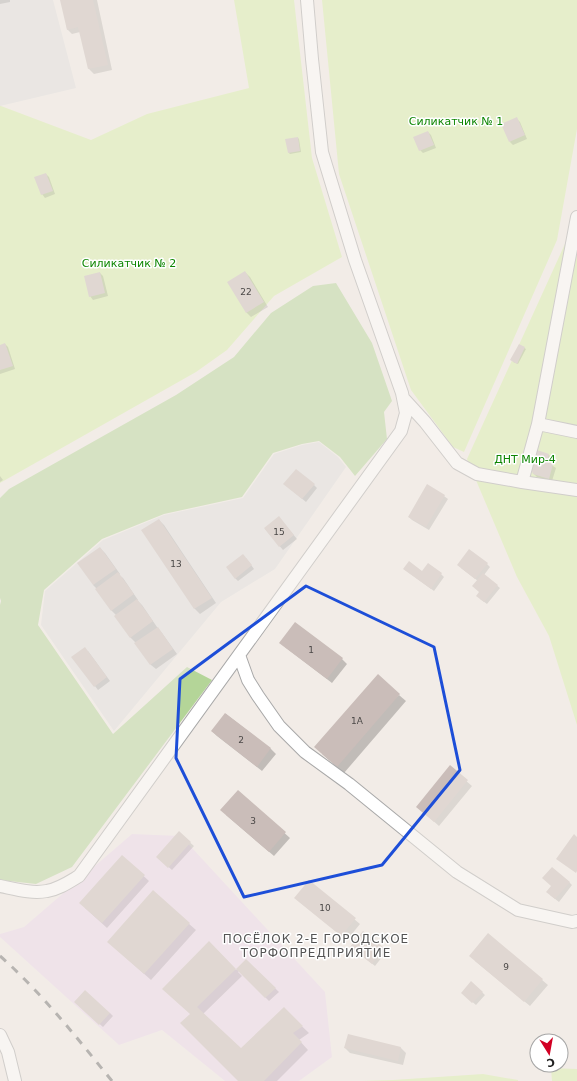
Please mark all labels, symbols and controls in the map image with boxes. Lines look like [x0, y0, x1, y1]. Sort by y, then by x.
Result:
park label: Силикатчик № 1 [409, 115, 503, 128]
park label: Силикатчик № 2 [82, 257, 176, 270]
house number: 22 [240, 287, 252, 297]
park label: ДНТ Мир-4 [494, 453, 556, 466]
house number: 15 [273, 527, 285, 537]
house number: 13 [170, 559, 182, 569]
house number: 1 [308, 645, 314, 655]
house number: 1А [351, 716, 364, 726]
house number: 2 [238, 735, 244, 745]
house number: 3 [250, 816, 256, 826]
house number: 10 [319, 903, 331, 913]
district label: ПОСЁЛОК 2-Е ГОРОДСКОЕ ТОРФОПРЕДПРИЯТИЕ [223, 931, 409, 960]
house number: 9 [503, 962, 509, 972]
north arrow [529, 1033, 569, 1073]
text: С [546, 1055, 556, 1069]

